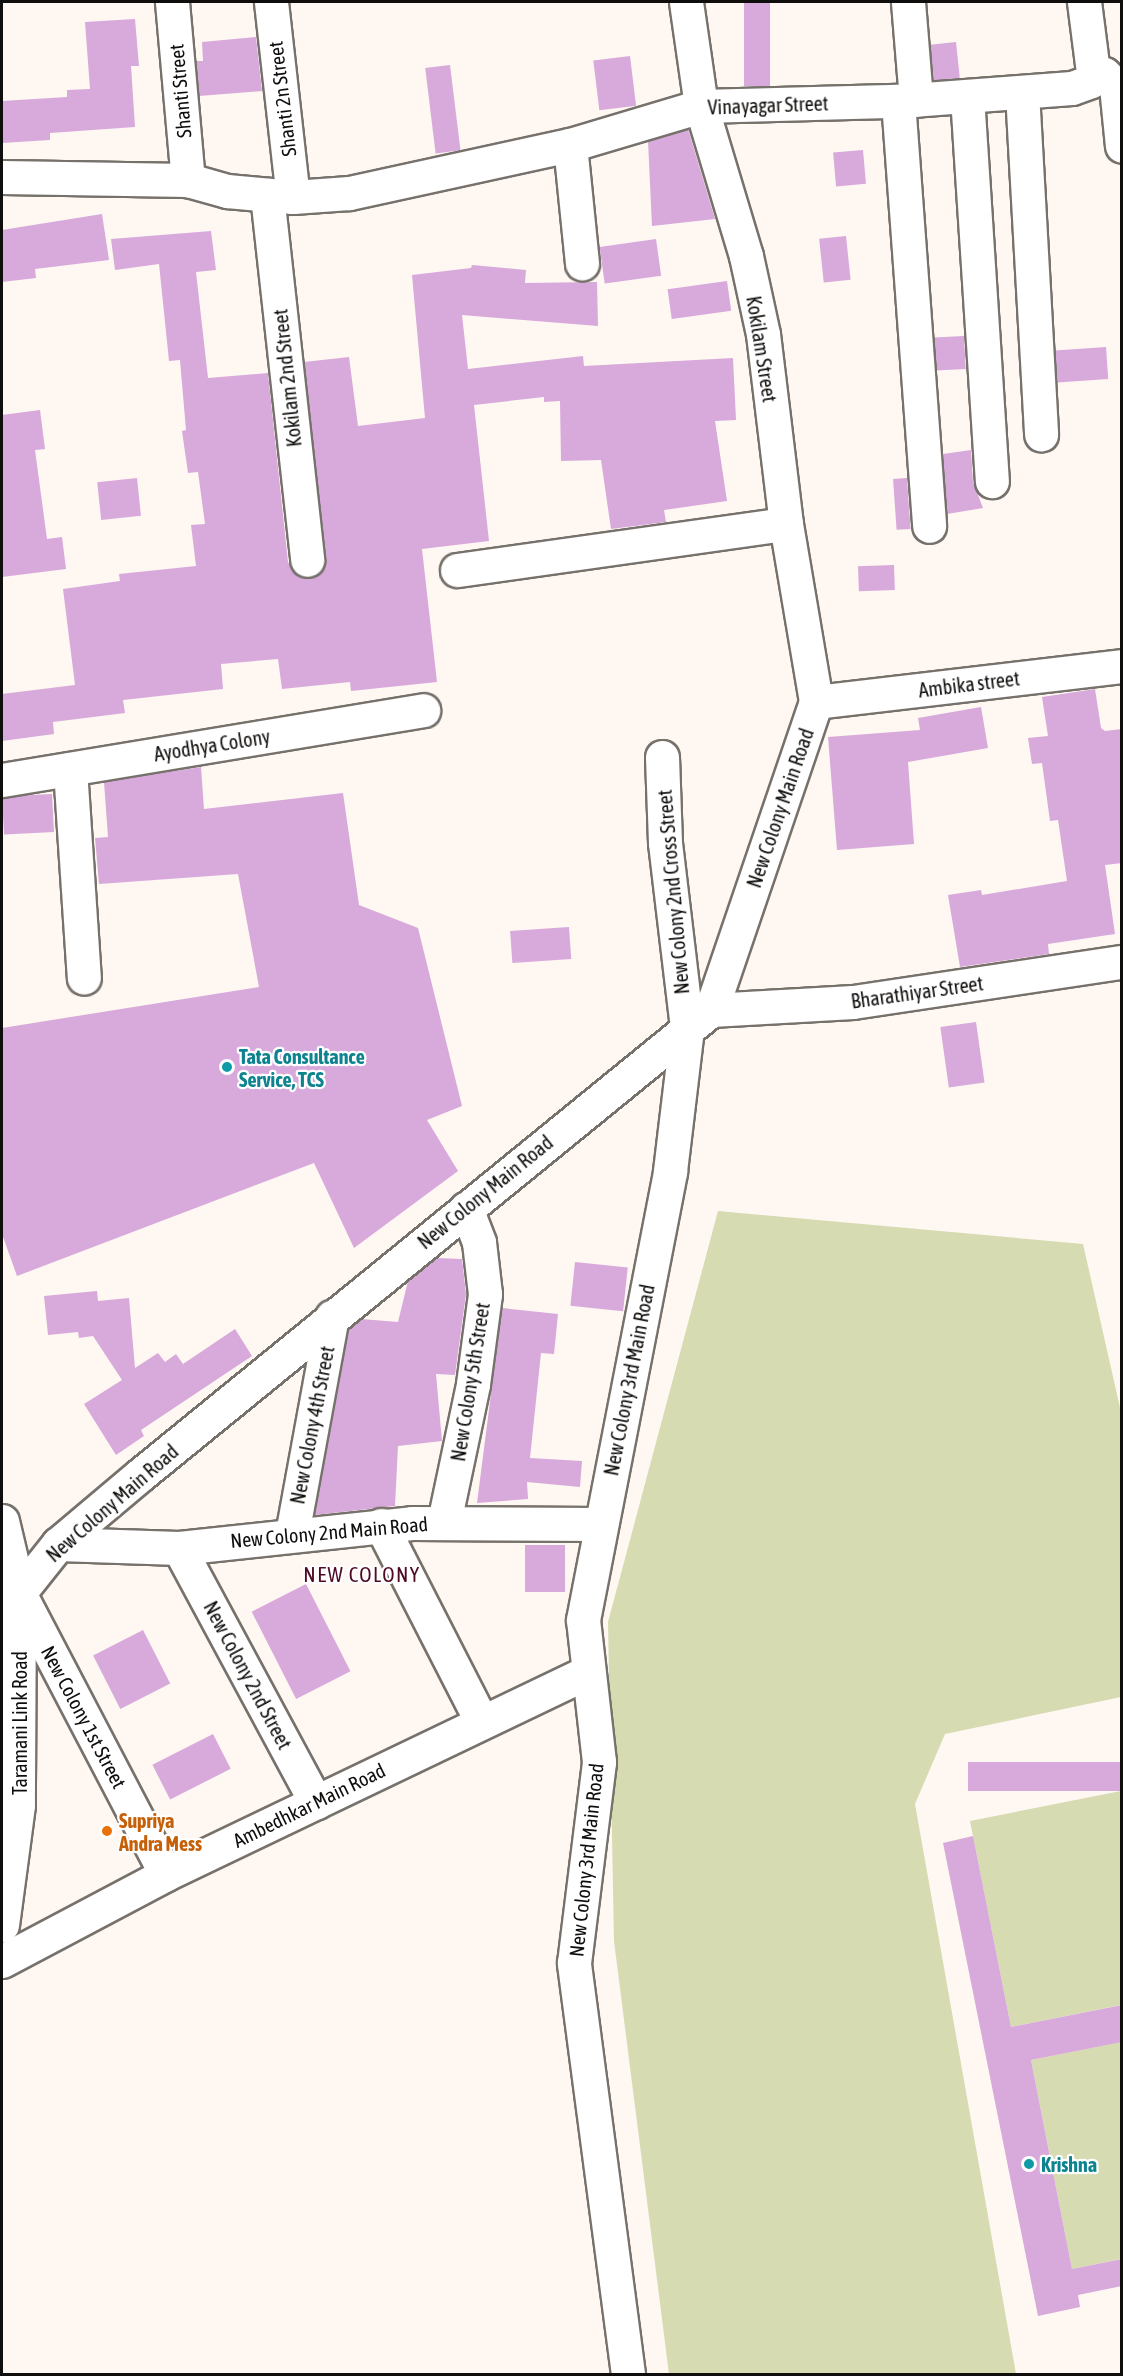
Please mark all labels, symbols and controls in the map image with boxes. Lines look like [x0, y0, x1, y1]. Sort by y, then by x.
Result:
street label: Shanti 2n Street [263, 40, 301, 158]
street label: Shanti Street [164, 43, 196, 139]
street label: Vinayagar Street [707, 91, 829, 119]
street label: Kokilam Street [742, 294, 782, 404]
street label: Kokilam 2nd Street [268, 308, 306, 448]
street label: Ambika street [917, 666, 1021, 702]
street label: Ayodhya Colony [152, 724, 272, 766]
street label: New Colony Main Road [741, 725, 819, 891]
street label: New Colony 2nd Cross Street [652, 789, 694, 995]
street label: Bharathiyar Street [849, 971, 985, 1013]
place label: Tata Consultance Service, TCS [239, 1044, 365, 1091]
marker: Tata Consultance Service, TCS [220, 1060, 234, 1074]
street label: New Colony Main Road [413, 1130, 557, 1254]
street label: New Colony 3rd Main Road [599, 1282, 659, 1478]
street label: New Colony 5th Street [446, 1301, 494, 1463]
street label: New Colony 4th Street [285, 1344, 339, 1506]
street label: New Colony Main Road [41, 1439, 183, 1567]
street label: New Colony 2nd Main Road [229, 1511, 429, 1553]
district label: NEW COLONY [303, 1561, 421, 1587]
street label: New Colony 2nd Street [199, 1597, 297, 1753]
street label: New Colony 1st Street [36, 1642, 132, 1792]
street label: Taramani Link Road [7, 1651, 31, 1795]
street label: Ambedhkar Main Road [229, 1758, 389, 1852]
street label: New Colony 3rd Main Road [564, 1762, 608, 1958]
place label: Supriya Andra Mess [119, 1808, 202, 1855]
marker: Supriya Andra Mess [100, 1824, 114, 1838]
place label: Krishna [1041, 2152, 1097, 2176]
marker: Krishna [1022, 2157, 1036, 2171]

